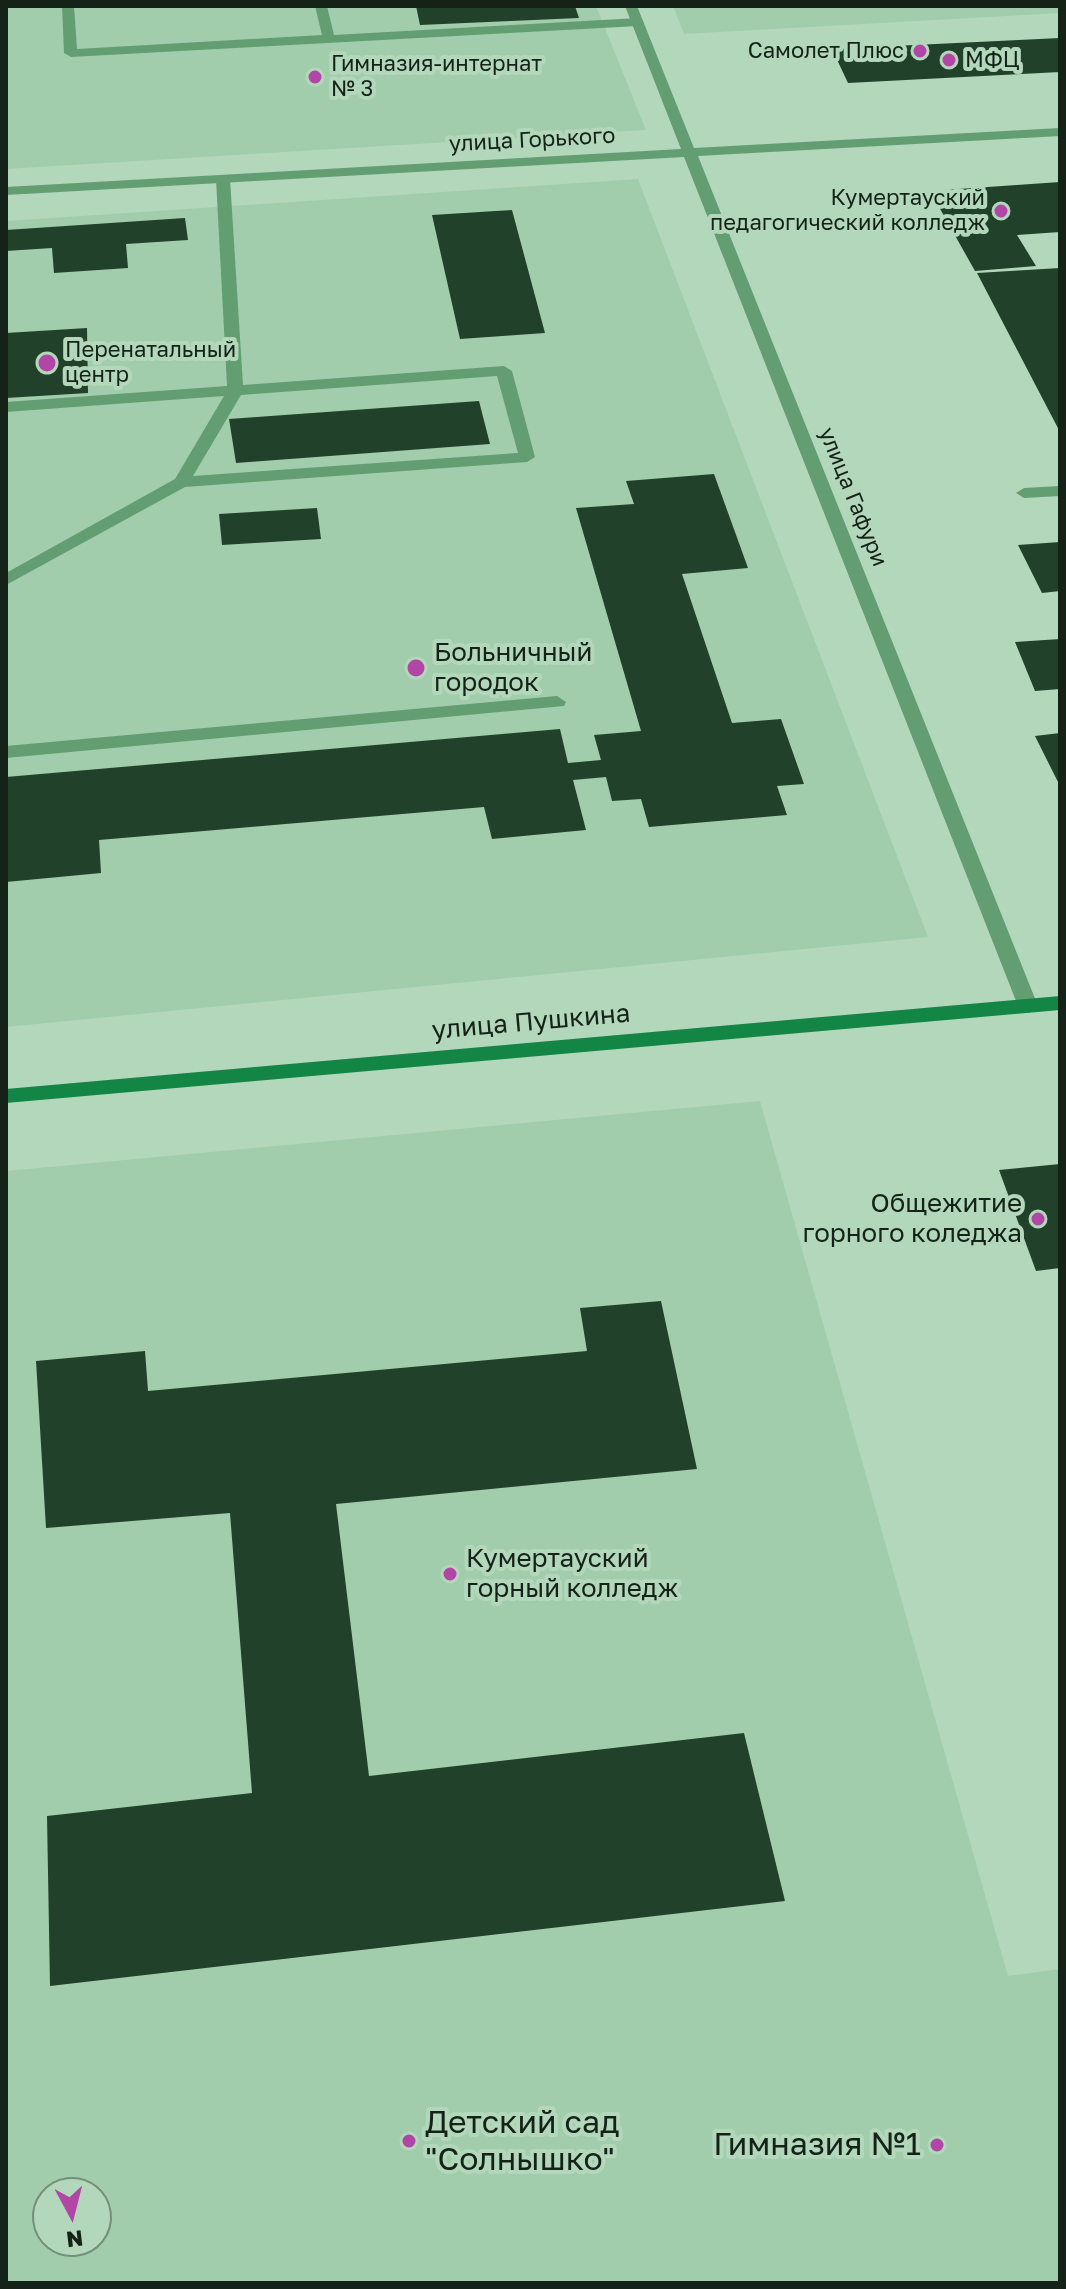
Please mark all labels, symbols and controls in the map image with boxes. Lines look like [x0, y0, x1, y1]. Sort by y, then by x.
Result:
place label: Самолет Плюс [748, 38, 904, 64]
marker: Самолет Плюс [911, 42, 929, 60]
place label: МФЦ [965, 47, 1020, 73]
place label: Гимназия-интернат № 3 [331, 51, 542, 102]
marker: МФЦ [940, 51, 958, 69]
marker: Гимназия-интернат № 3 [306, 68, 324, 86]
street label: улица Горького [448, 122, 616, 158]
place label: Кумертауский педагогический колледж [710, 185, 985, 236]
marker: Кумертауский педагогический колледж [992, 202, 1010, 220]
place label: Перенатальный центр [65, 337, 236, 388]
marker: Перенатальный центр [36, 352, 58, 374]
street label: улица Гафури [813, 424, 893, 570]
place label: Больничный городок [434, 637, 592, 698]
marker: Больничный городок [405, 657, 427, 679]
street label: улица Пушкина [430, 998, 632, 1046]
place label: Общежитие горного коледжа [802, 1188, 1022, 1250]
marker: Общежитие горного коледжа [1029, 1210, 1047, 1228]
place label: Кумертауский горный колледж [466, 1543, 678, 1604]
marker: Кумертауский горный колледж [441, 1565, 459, 1583]
place label: Детский сад "Солнышко" [425, 2104, 619, 2179]
place label: Гимназия №1 [713, 2126, 921, 2164]
marker: Детский сад "Солнышко" [400, 2132, 418, 2150]
marker: Гимназия №1 [928, 2136, 946, 2154]
north arrow [32, 2177, 112, 2257]
text: N [65, 2225, 85, 2254]

